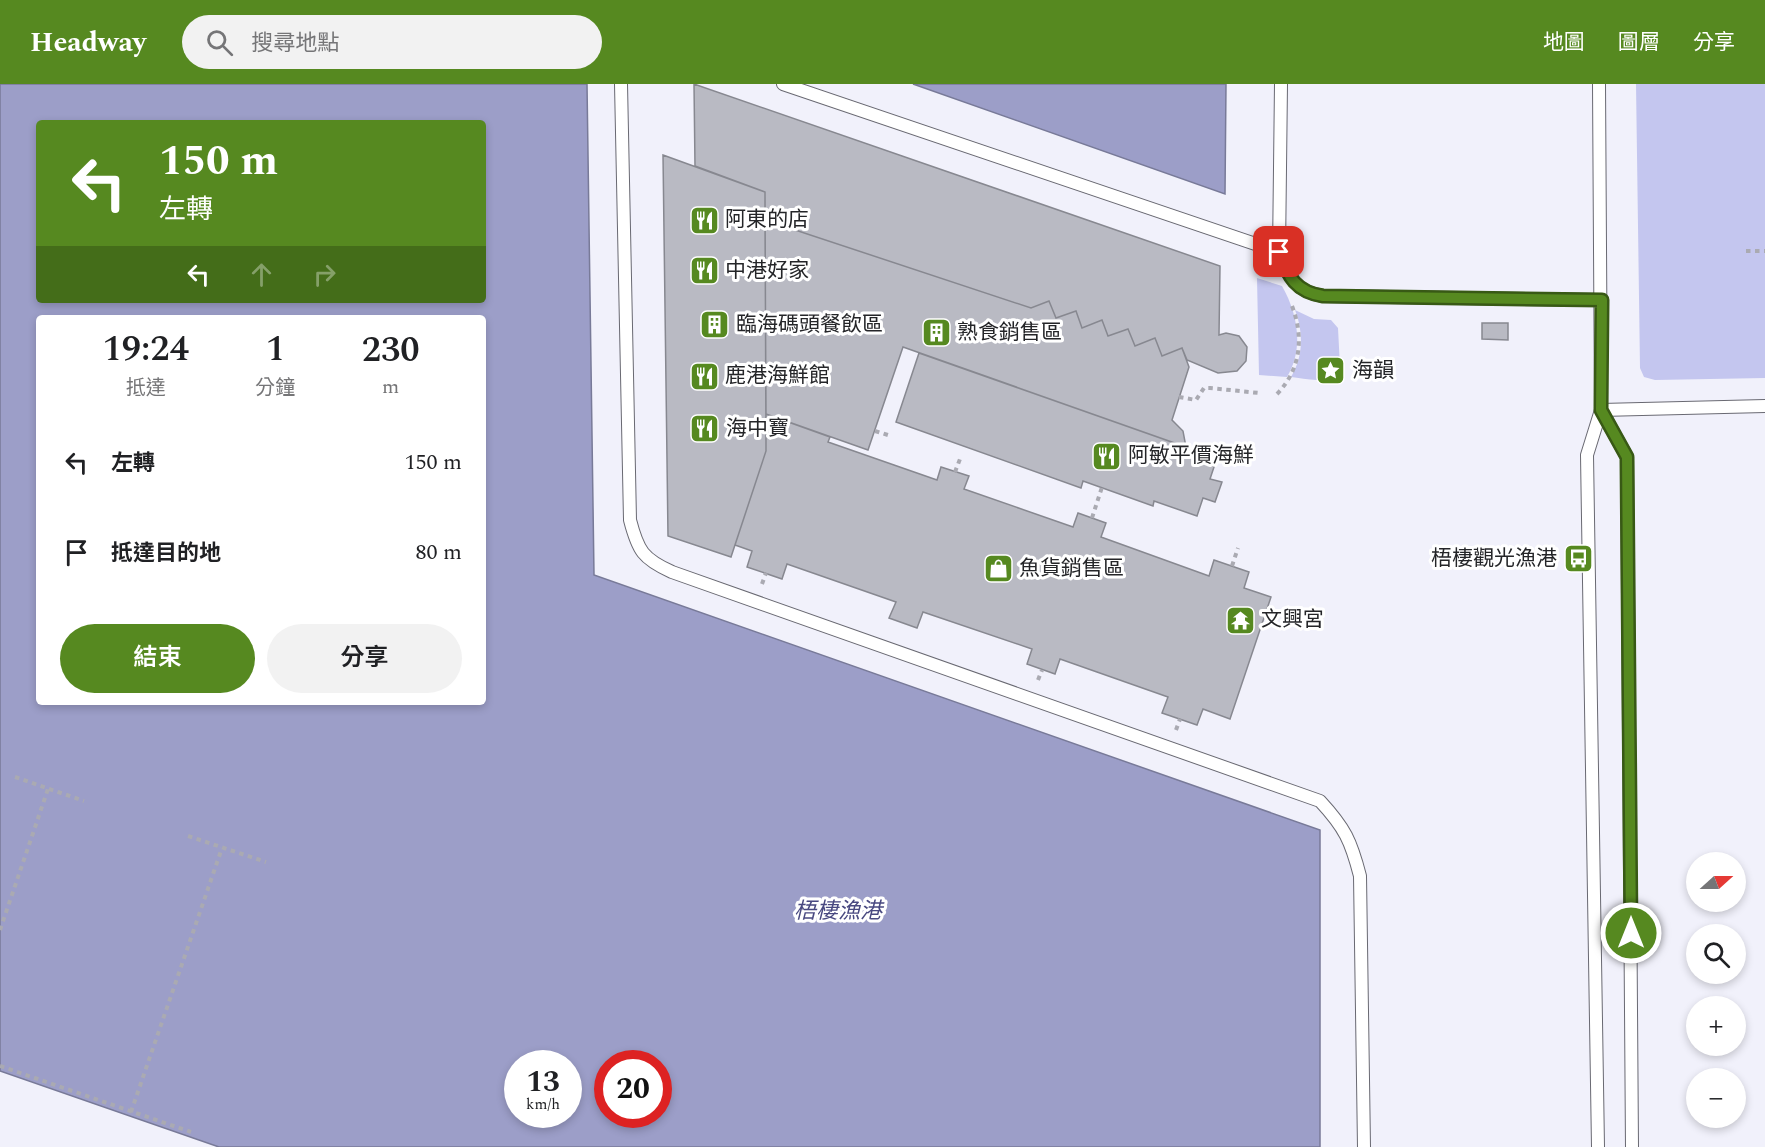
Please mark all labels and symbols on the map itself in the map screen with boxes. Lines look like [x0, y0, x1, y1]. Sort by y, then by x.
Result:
restaurant icon: 阿東的店 [688, 204, 720, 236]
place label: 阿東的店 [725, 204, 809, 236]
pin [1253, 226, 1304, 277]
restaurant icon: 中港好家 [688, 255, 720, 287]
place label: 中港好家 [725, 255, 809, 287]
building icon: 臨海碼頭餐飲區 [699, 309, 731, 341]
place label: 臨海碼頭餐飲區 [736, 309, 883, 341]
building icon: 熟食銷售區 [920, 317, 952, 349]
place label: 熟食銷售區 [957, 317, 1062, 349]
place icon: 海韻 [1315, 355, 1347, 387]
place label: 海韻 [1352, 355, 1394, 387]
restaurant icon: 鹿港海鮮館 [688, 360, 720, 392]
place label: 鹿港海鮮館 [725, 360, 830, 392]
restaurant icon: 海中寶 [689, 413, 721, 445]
place label: 海中寶 [726, 413, 789, 445]
restaurant icon: 阿敏平價海鮮 [1091, 440, 1123, 472]
place label: 阿敏平價海鮮 [1128, 440, 1254, 472]
place label: 梧棲觀光漁港 [1431, 543, 1557, 575]
bus stop icon: 梧棲觀光漁港 [1562, 543, 1594, 575]
shop icon: 魚貨銷售區 [982, 553, 1014, 585]
place label: 魚貨銷售區 [1019, 553, 1124, 585]
temple icon: 文興宮 [1224, 604, 1256, 636]
place label: 文興宮 [1261, 604, 1324, 636]
north arrow [1686, 852, 1746, 912]
water label: 梧棲漁港 [794, 895, 885, 928]
position arrow [1599, 901, 1663, 965]
speed limit sign: 20 [594, 1050, 672, 1128]

